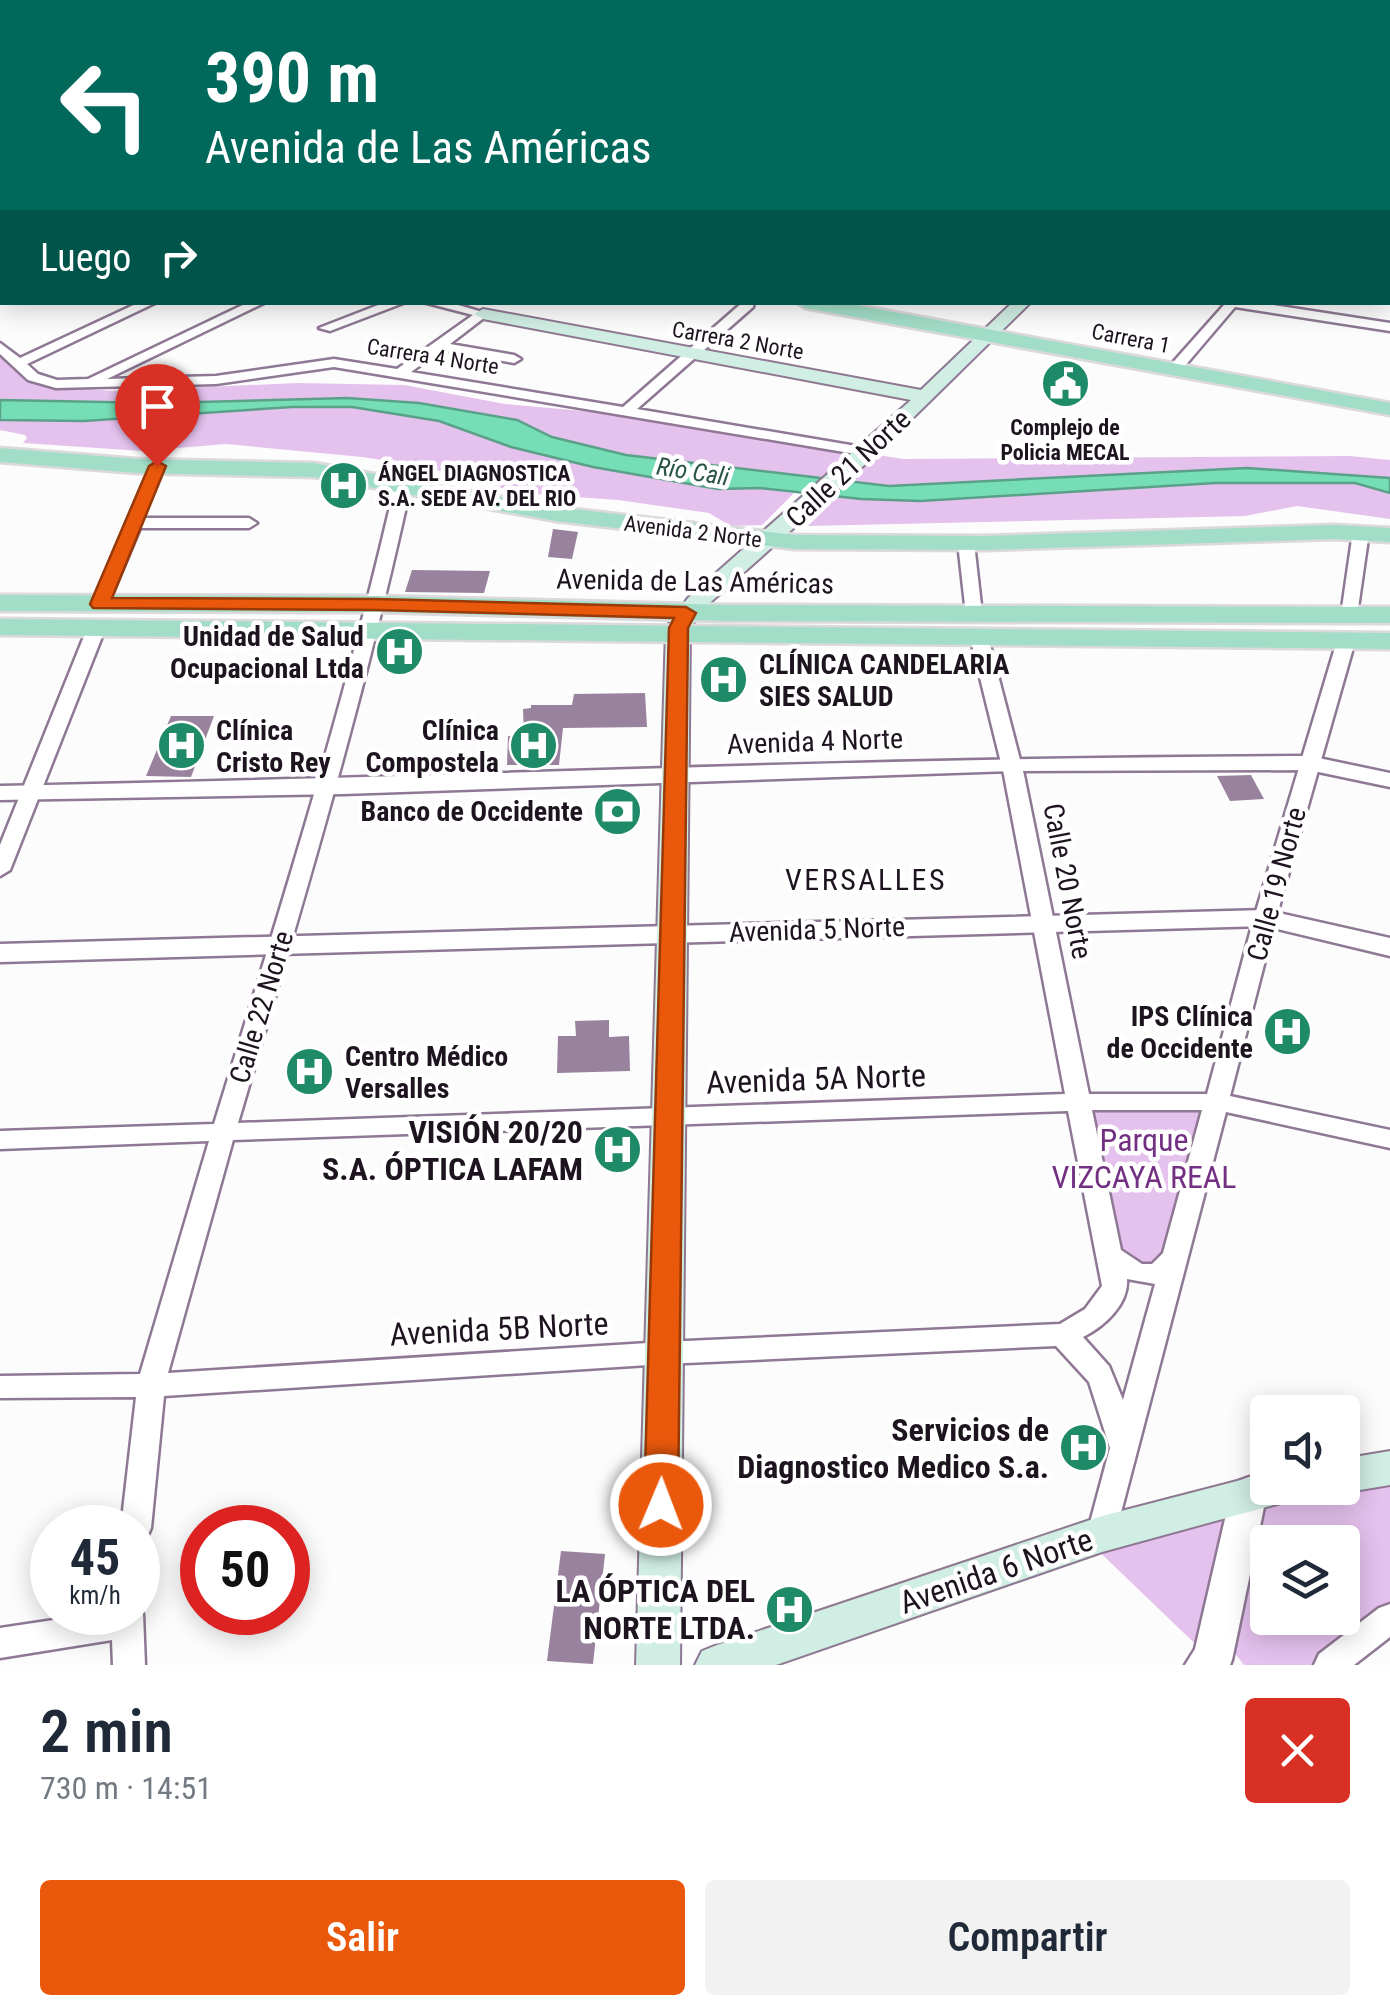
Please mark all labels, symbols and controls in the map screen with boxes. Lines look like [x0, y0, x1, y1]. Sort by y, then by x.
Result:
text: 390 m [205, 37, 379, 119]
icon: left [40, 40, 170, 170]
text: Avenida de Las Américas [205, 121, 652, 174]
icon: right [151, 230, 206, 285]
text: Luego [40, 236, 131, 280]
street label: Carrera 2 Norte [670, 317, 806, 364]
street label: Carrera 1 [1090, 319, 1172, 358]
street label: Carrera 4 Norte [365, 334, 501, 379]
public building icon: Complejo de Policia MECAL [1039, 357, 1091, 409]
pin [115, 364, 200, 467]
icon: arrive [130, 379, 185, 434]
street label: Calle 21 Norte [779, 402, 917, 534]
place label: Complejo de Policia MECAL [1000, 415, 1130, 465]
water label: Río Cali [655, 451, 732, 492]
hospital icon: ÁNGEL DIAGNOSTICA S.A. SEDE AV. DEL RIO [317, 460, 369, 512]
place label: ÁNGEL DIAGNOSTICA S.A. SEDE AV. DEL RIO [378, 461, 576, 511]
street label: Avenida 2 Norte [623, 511, 763, 552]
street label: Avenida de Las Américas [556, 563, 834, 600]
place label: Unidad de Salud Ocupacional Ltda [170, 620, 364, 685]
hospital icon: Unidad de Salud Ocupacional Ltda [373, 626, 425, 678]
place label: CLÍNICA CANDELARIA SIES SALUD [759, 648, 1010, 713]
hospital icon: CLÍNICA CANDELARIA SIES SALUD [698, 654, 750, 706]
place label: Clínica Cristo Rey [216, 714, 331, 779]
place label: Clínica Compostela [366, 714, 499, 779]
hospital icon: Clínica Cristo Rey [155, 720, 207, 772]
hospital icon: Clínica Compostela [508, 720, 560, 772]
street label: Avenida 4 Norte [726, 722, 904, 761]
bank icon: Banco de Occidente [592, 785, 644, 837]
place label: Banco de Occidente [361, 795, 583, 828]
street label: Calle 20 Norte [1036, 800, 1099, 962]
street label: Calle 19 Norte [1240, 804, 1313, 965]
district label: VERSALLES [785, 862, 947, 897]
street label: Avenida 5 Norte [728, 910, 906, 949]
street label: Calle 22 Norte [223, 927, 300, 1087]
place label: IPS Clínica de Occidente [1107, 1000, 1253, 1065]
hospital icon: IPS Clínica de Occidente [1262, 1006, 1314, 1058]
place label: Centro Médico Versalles [345, 1040, 508, 1105]
hospital icon: Centro Médico Versalles [284, 1046, 336, 1098]
street label: Avenida 5A Norte [705, 1056, 927, 1102]
place label: VISIÓN 20/20 S.A. ÓPTICA LAFAM [322, 1113, 583, 1188]
park label: Parque VIZCAYA REAL [1051, 1121, 1237, 1196]
hospital icon: VISIÓN 20/20 S.A. ÓPTICA LAFAM [592, 1124, 644, 1176]
street label: Avenida 5B Norte [389, 1304, 609, 1354]
map controls [1250, 1395, 1360, 1635]
button: sound [1250, 1395, 1360, 1505]
place label: Servicios de Diagnostico Medico S.a. [737, 1411, 1049, 1486]
hospital icon: Servicios de Diagnostico Medico S.a. [1058, 1422, 1110, 1474]
position arrow [609, 1453, 713, 1557]
speed limit sign: 50 [180, 1505, 310, 1635]
street label: Avenida 6 Norte [895, 1520, 1097, 1622]
button: layers [1250, 1525, 1360, 1635]
text: 45 [70, 1529, 120, 1587]
place label: LA ÓPTICA DEL NORTE LTDA. [556, 1572, 755, 1647]
text: km/h [69, 1581, 121, 1610]
hospital icon: LA ÓPTICA DEL NORTE LTDA. [764, 1583, 816, 1635]
text: 2 min [40, 1696, 173, 1767]
button: close [1245, 1698, 1350, 1803]
text: 730 m · 14:51 [40, 1769, 212, 1807]
button: Salir [40, 1880, 685, 1995]
button: Compartir [705, 1880, 1350, 1995]

